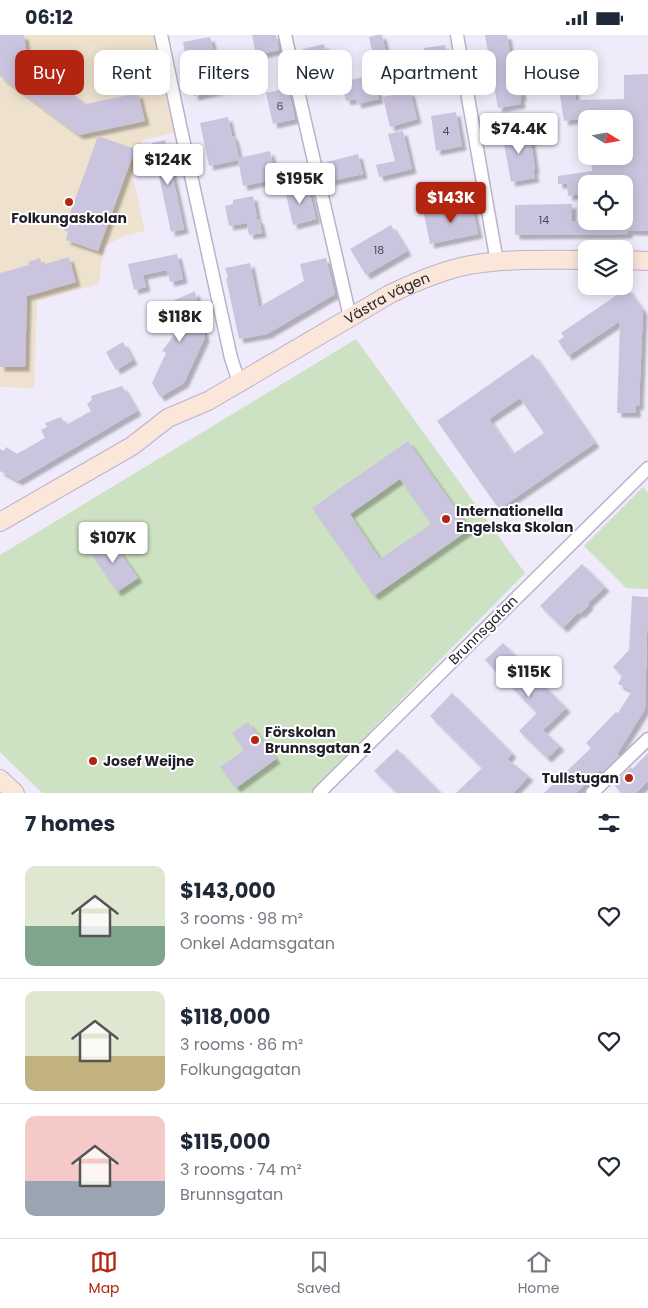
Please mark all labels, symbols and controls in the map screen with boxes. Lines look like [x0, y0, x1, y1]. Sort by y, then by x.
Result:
text: 06:12 [25, 4, 73, 31]
chip: Buy [15, 50, 84, 95]
chip: Rent [94, 50, 170, 95]
chip: Filters [180, 50, 268, 95]
chip: New [278, 50, 352, 95]
chip: Apartment [362, 50, 496, 95]
chip: House [506, 50, 598, 95]
house number: 6 [277, 98, 284, 114]
north arrow [578, 110, 632, 165]
map controls [578, 110, 633, 295]
pin: $74.4K [478, 113, 560, 155]
text: $74.4K [491, 117, 547, 140]
house number: 4 [443, 123, 450, 139]
pin: $124K [133, 143, 203, 186]
text: $124K [144, 148, 192, 171]
pin: $195K [265, 163, 335, 205]
text: $195K [276, 167, 324, 190]
button: locate [578, 175, 633, 230]
pin: $143K [416, 181, 486, 224]
text: $143K [427, 186, 475, 209]
marker: Folkungaskolan [63, 196, 75, 208]
place label: Folkungaskolan [11, 208, 127, 228]
house number: 14 [539, 212, 549, 228]
button: layers [578, 240, 633, 295]
house number: 18 [374, 242, 384, 258]
street label: Västra vägen [340, 268, 433, 329]
pin: $118K [145, 301, 215, 343]
text: $118K [158, 305, 202, 328]
place label: Internationella Engelska Skolan [456, 501, 573, 537]
marker: Internationella Engelska Skolan [440, 513, 452, 525]
pin: $107K [78, 521, 148, 564]
text: $107K [90, 526, 136, 549]
street label: Brunnsgatan [444, 591, 522, 669]
pin: $115K [494, 655, 564, 698]
text: $115K [507, 660, 551, 683]
place label: Förskolan Brunnsgatan 2 [265, 722, 371, 758]
marker: Förskolan Brunnsgatan 2 [249, 734, 261, 746]
place label: Josef Weijne [103, 751, 194, 771]
marker: Josef Weijne [87, 755, 99, 767]
place label: Tullstugan [542, 768, 619, 788]
marker: Tullstugan [623, 772, 635, 784]
text: 7 homes [25, 809, 115, 838]
icon: filters [595, 809, 623, 837]
text: $143,000 [180, 876, 276, 905]
icon: home [65, 886, 125, 946]
icon: heart [595, 902, 623, 930]
text: 3 rooms · 98 m² [180, 907, 303, 930]
text: Onkel Adamsgatan [180, 932, 335, 955]
text: $118,000 [180, 1002, 270, 1031]
icon: home [65, 1011, 125, 1071]
icon: heart [595, 1027, 623, 1055]
text: 3 rooms · 86 m² [180, 1033, 303, 1056]
text: Folkungagatan [180, 1058, 301, 1081]
text: $115,000 [180, 1127, 270, 1156]
icon: home [65, 1136, 125, 1196]
icon: heart [595, 1152, 623, 1180]
text: 3 rooms · 74 m² [180, 1158, 302, 1181]
text: Brunnsgatan [180, 1183, 283, 1206]
tab: Map [89, 1248, 120, 1299]
tab: Saved [297, 1248, 340, 1299]
tab: Home [518, 1248, 559, 1299]

